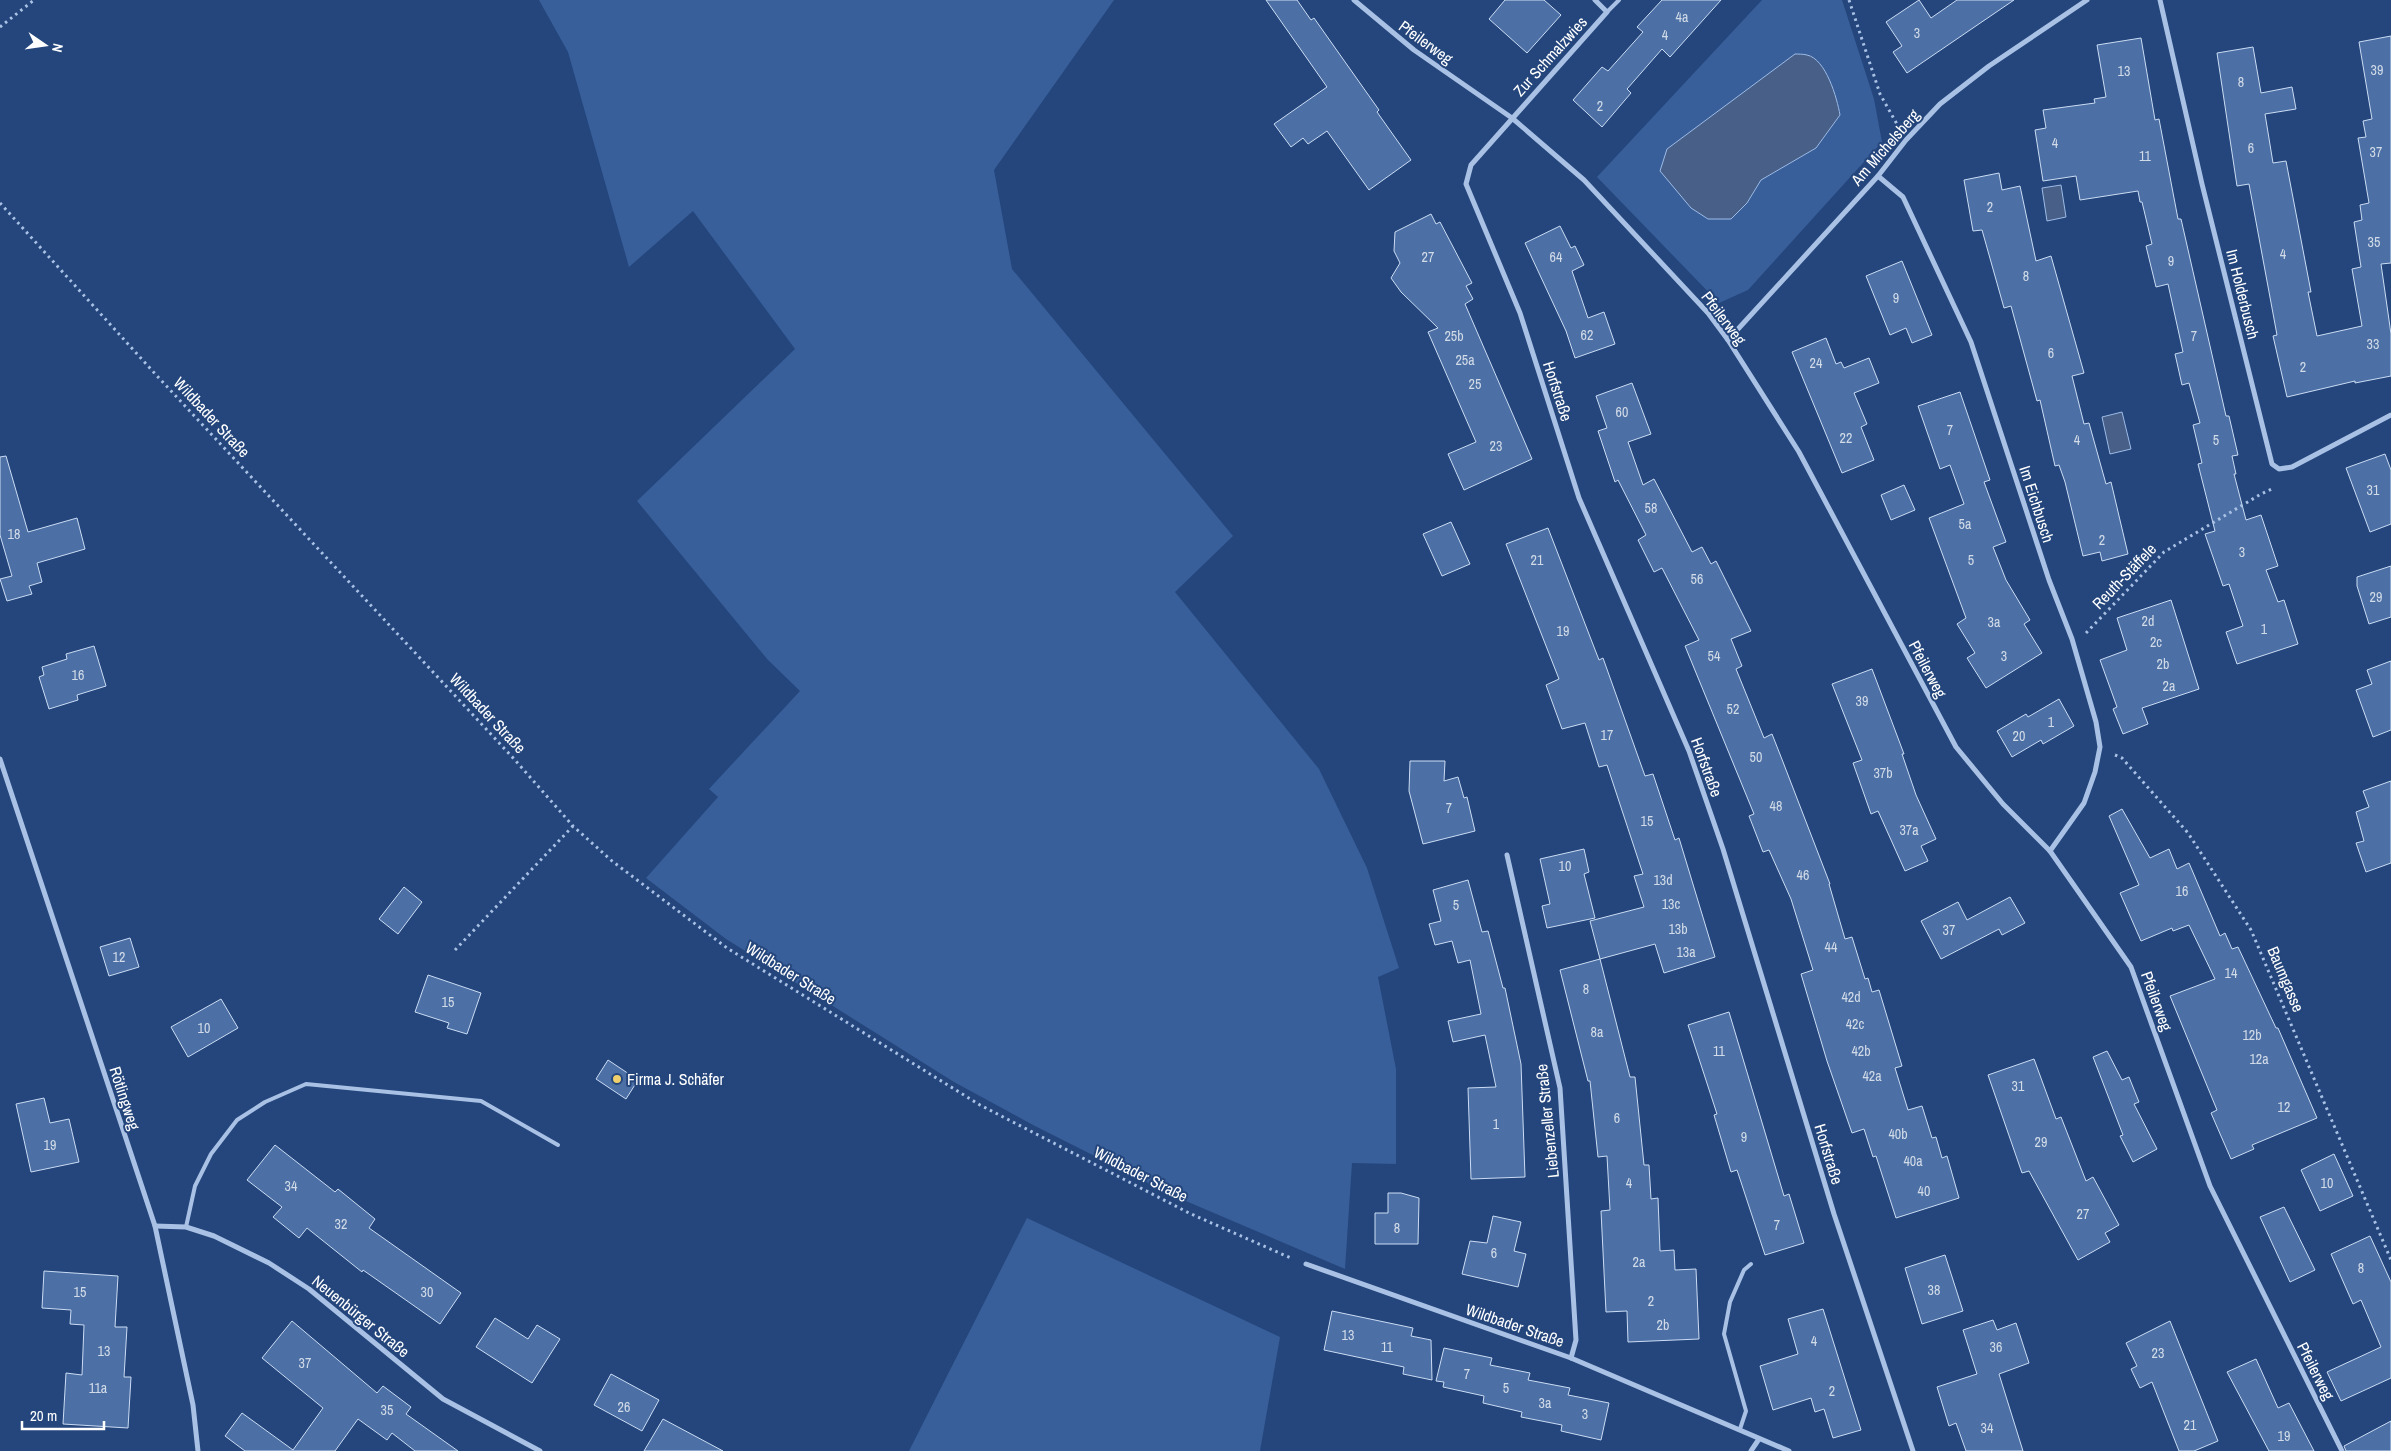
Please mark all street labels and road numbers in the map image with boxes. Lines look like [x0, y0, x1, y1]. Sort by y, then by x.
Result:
street label: Zur Schmalzwies [1508, 11, 1592, 101]
street label: Pfeilerweg [1394, 15, 1458, 70]
street label: Am Michelsberg [1845, 103, 1925, 191]
street label: Im Holderbusch [2221, 247, 2265, 341]
street label: Pfeilerweg [1697, 287, 1752, 350]
street label: Horfstraße [1538, 358, 1578, 424]
street label: Wildbader Straße [169, 372, 255, 462]
street label: Im Eichbusch [2014, 463, 2060, 545]
street label: Reuth-Stäffele [2087, 538, 2161, 614]
street label: Pfeilerweg [1904, 636, 1953, 702]
street label: Wildbader Straße [445, 668, 531, 758]
street label: Horfstraße [1686, 734, 1728, 800]
street label: Wildbader Straße [742, 936, 840, 1010]
street label: Baumgasse [2262, 943, 2310, 1015]
street label: Pfeilerweg [2136, 968, 2178, 1035]
street label: Rötlingweg [104, 1063, 146, 1133]
street label: Liebenzeller Straße [1530, 1063, 1564, 1179]
street label: Horfstraße [1809, 1121, 1849, 1187]
street label: Wildbader Straße [1090, 1141, 1192, 1207]
street label: Neuenbürger Straße [308, 1270, 414, 1362]
street label: Wildbader Straße [1463, 1298, 1567, 1352]
street label: Pfeilerweg [2292, 1338, 2340, 1404]

